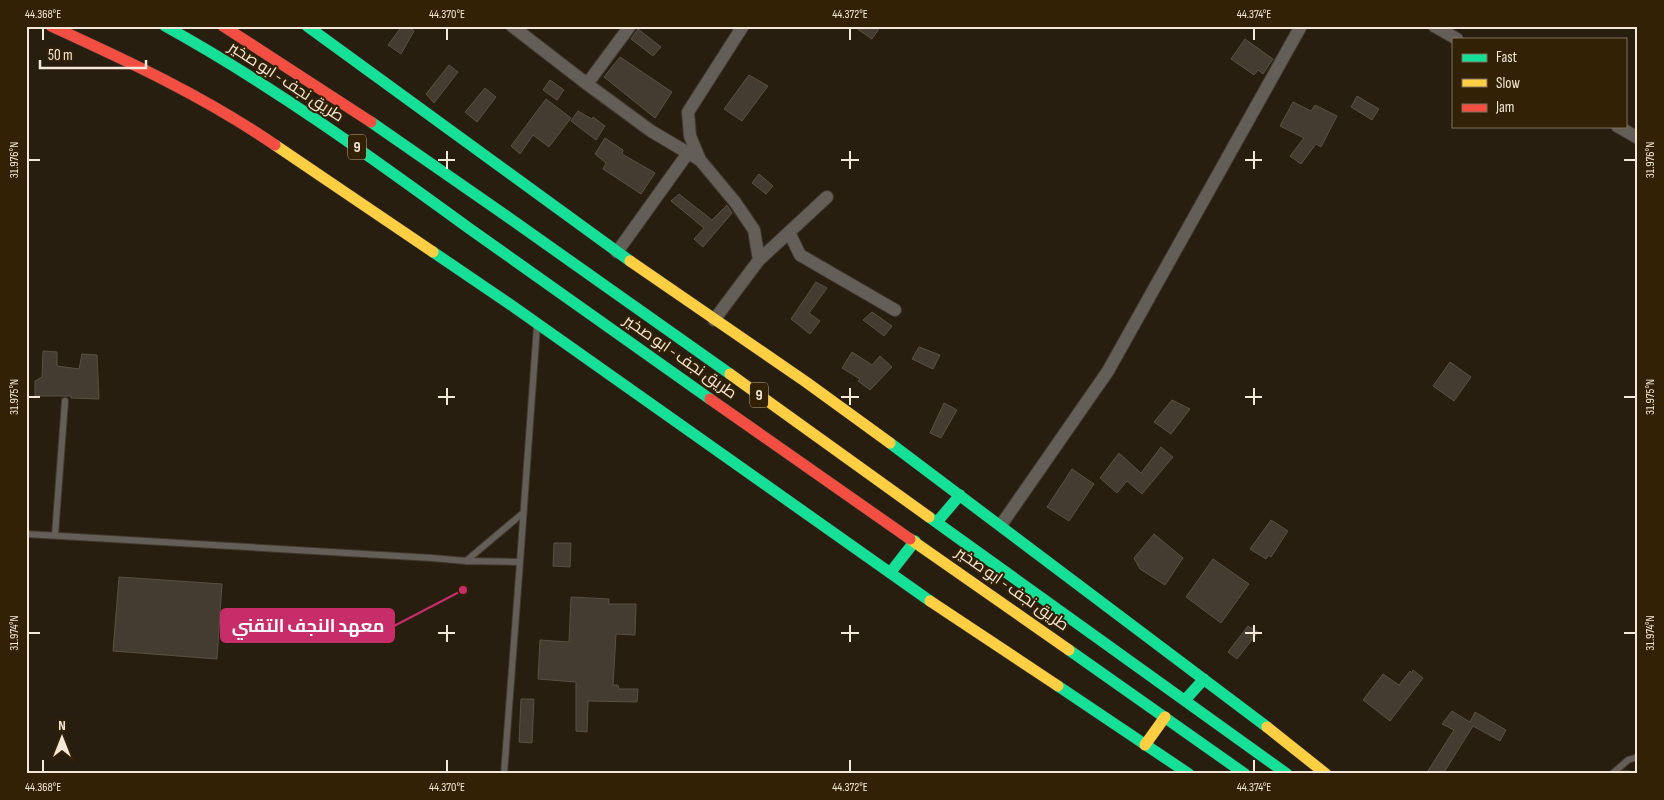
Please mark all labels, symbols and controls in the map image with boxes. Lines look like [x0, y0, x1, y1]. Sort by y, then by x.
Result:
text: 44.368°E [25, 7, 61, 22]
text: 44.370°E [429, 7, 465, 22]
text: 44.372°E [832, 7, 868, 22]
text: 44.374°E [1237, 7, 1271, 22]
street label: طريق نجف - ابو صخير [224, 37, 347, 126]
scale bar [40, 38, 146, 70]
legend [1452, 38, 1626, 128]
text: 50 m [48, 46, 73, 65]
text: Fast [1496, 48, 1518, 67]
text: Slow [1496, 74, 1520, 93]
text: Jam [1495, 98, 1514, 117]
road number: 9 [348, 134, 366, 160]
text: 31.976°N [7, 142, 22, 178]
text: 31.976°N [1643, 142, 1658, 178]
street label: طريق نجف - ابو صخير [619, 310, 740, 403]
text: 31.975°N [7, 379, 22, 415]
text: 31.975°N [1643, 379, 1658, 415]
road number: 9 [750, 382, 768, 408]
street label: طريق نجف - ابو صخير [951, 542, 1072, 635]
callout: معهد النجف التقني [221, 609, 394, 642]
text: 31.974°N [7, 615, 22, 651]
text: 31.974°N [1643, 615, 1658, 651]
text: معهد النجف التقني [232, 616, 384, 641]
north arrow [38, 712, 88, 762]
text: N [58, 717, 66, 734]
text: 44.368°E [25, 780, 61, 795]
text: 44.370°E [429, 780, 465, 795]
text: 44.372°E [832, 780, 868, 795]
text: 44.374°E [1237, 780, 1271, 795]

